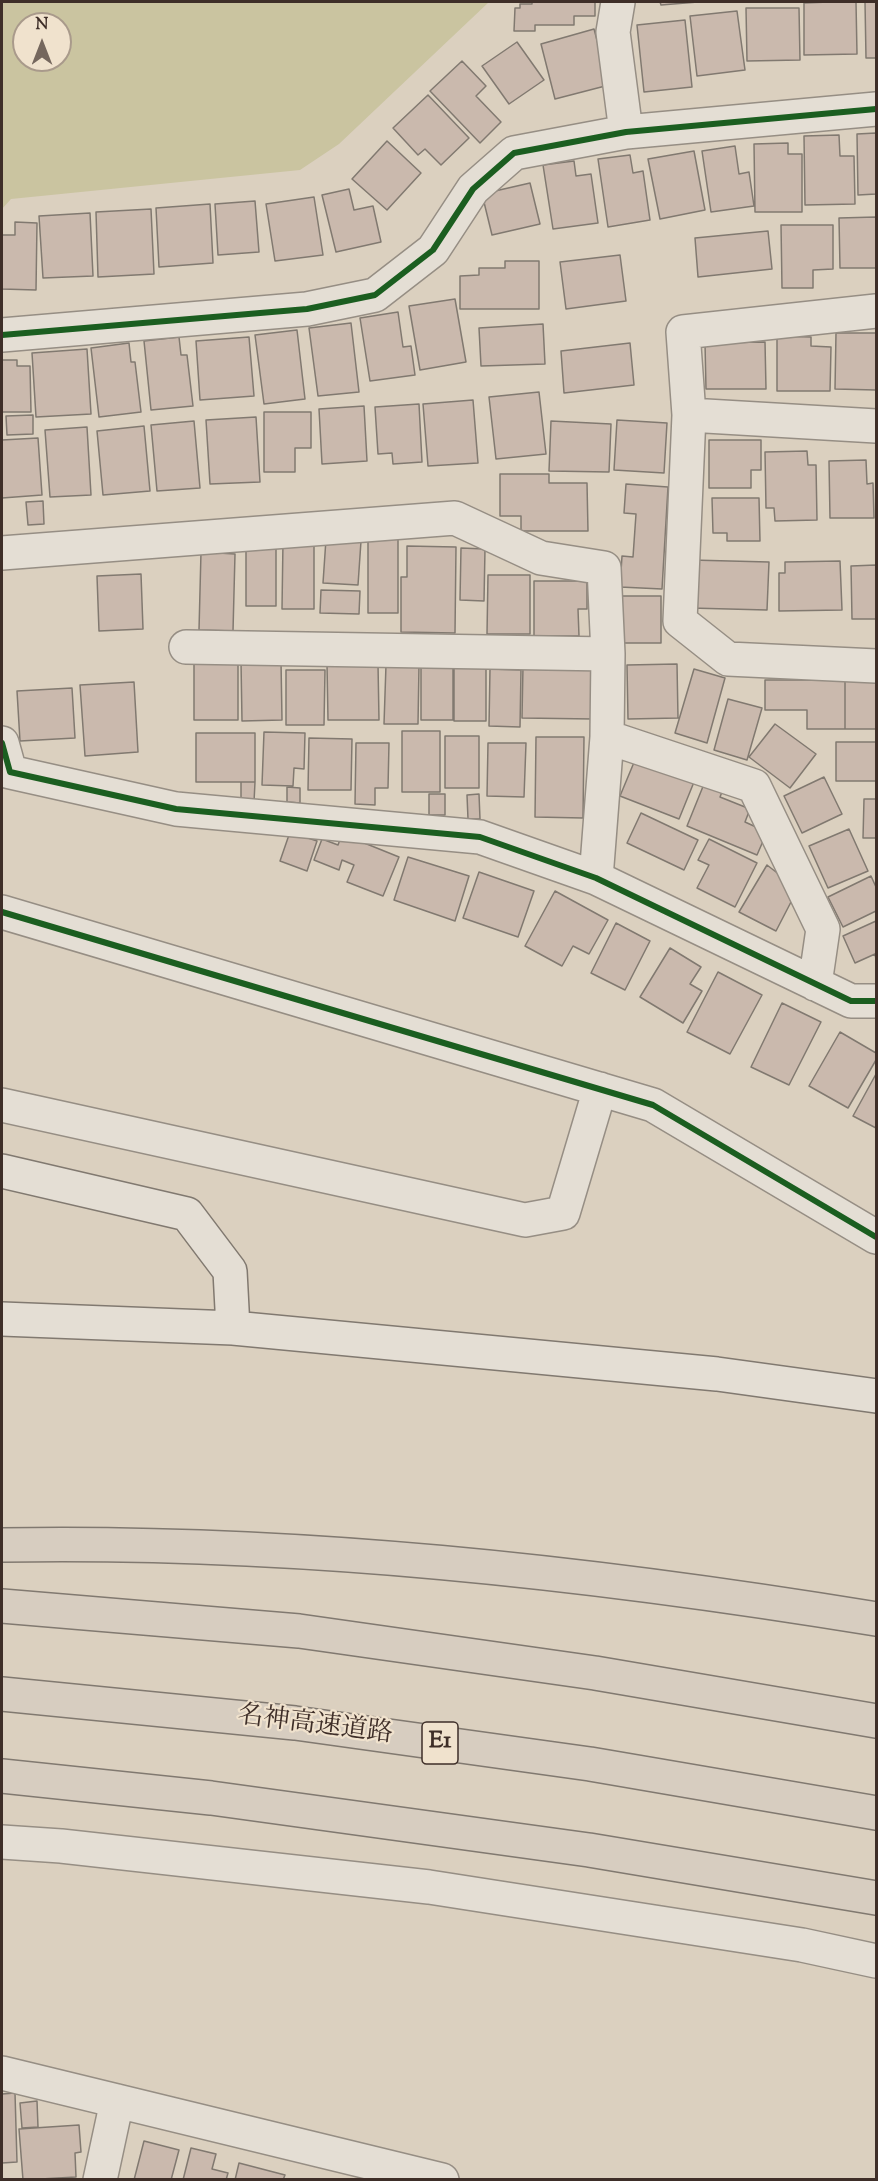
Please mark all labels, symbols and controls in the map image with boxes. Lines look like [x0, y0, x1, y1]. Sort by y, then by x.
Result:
north arrow [12, 12, 72, 72]
text: N [36, 14, 48, 37]
street label: 名神高速道路 [236, 1702, 394, 1752]
road number: E1 [422, 1722, 458, 1764]

